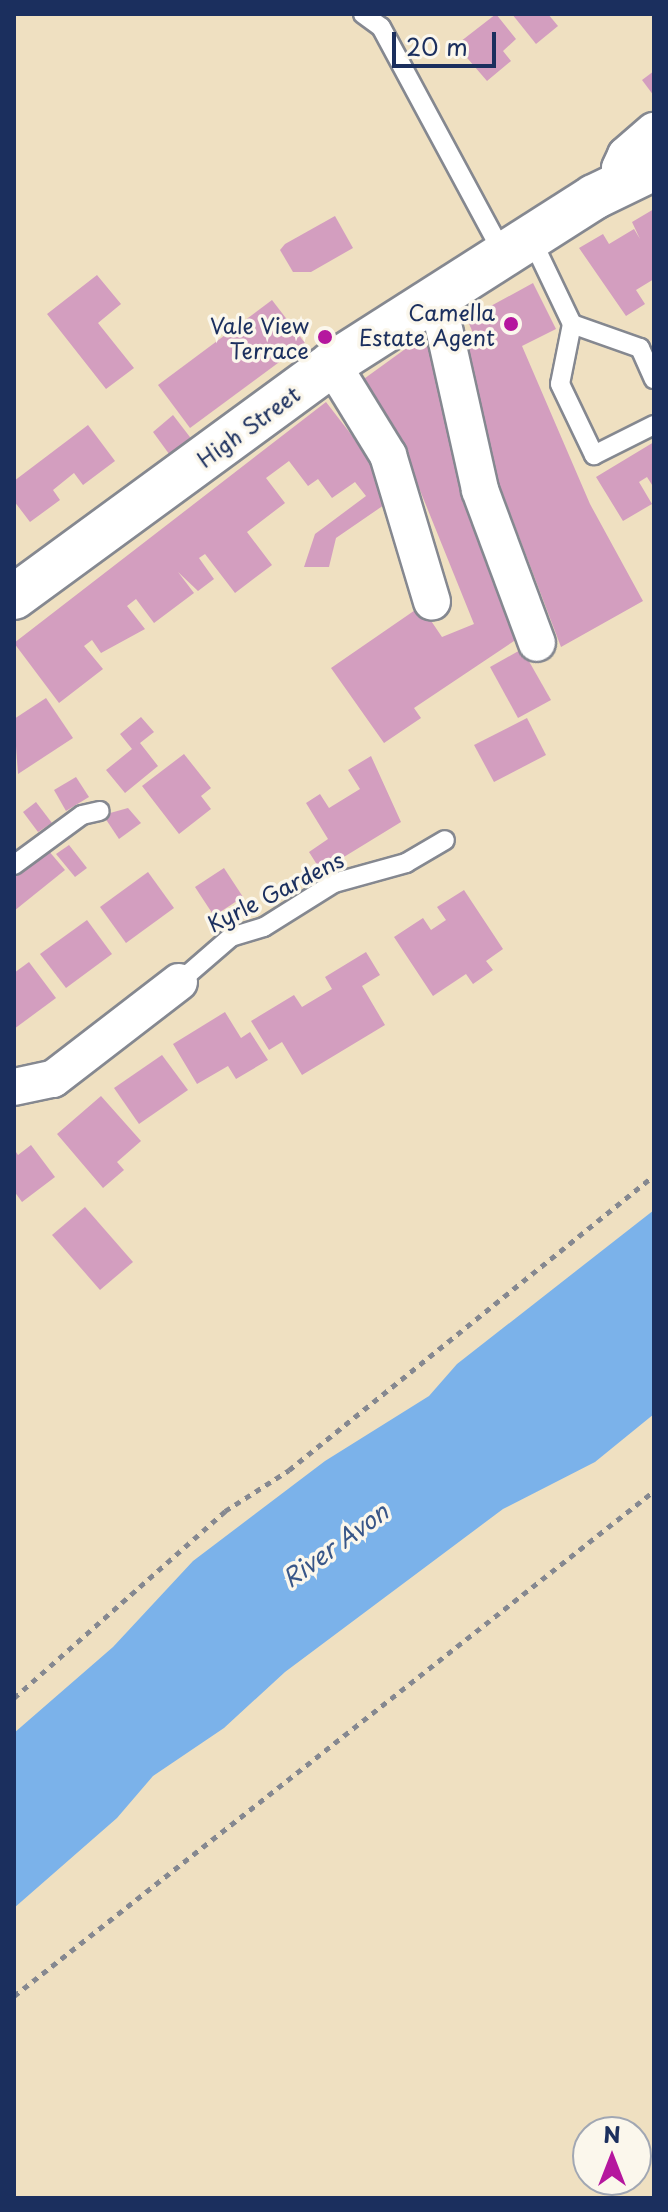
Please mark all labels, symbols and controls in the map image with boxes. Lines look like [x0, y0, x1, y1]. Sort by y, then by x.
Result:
scale bar [396, 16, 500, 66]
text: 20 m [406, 28, 468, 64]
place label: Camella Estate Agent [358, 298, 495, 350]
place label: Vale View Terrace [208, 311, 309, 362]
marker: Camella Estate Agent [502, 315, 520, 333]
marker: Vale View Terrace [316, 328, 334, 346]
street label: High Street [191, 380, 305, 472]
street label: Kyrle Gardens [202, 845, 348, 937]
water label: River Avon [277, 1497, 393, 1593]
north arrow [572, 2116, 652, 2196]
text: N [603, 2117, 621, 2150]

